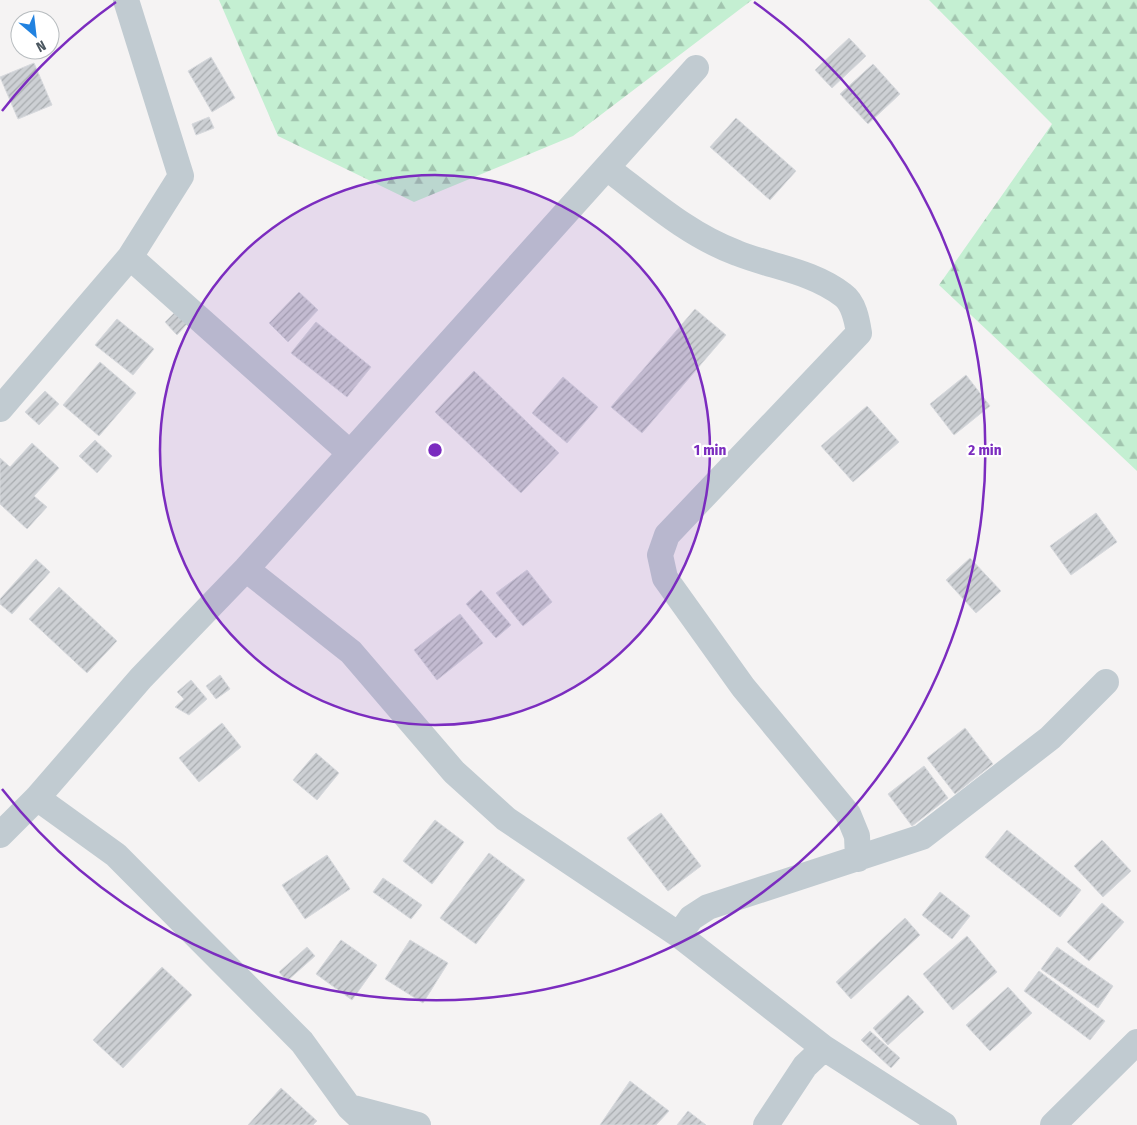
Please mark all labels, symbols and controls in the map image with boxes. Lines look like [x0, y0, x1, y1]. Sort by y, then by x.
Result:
north arrow [10, 10, 60, 60]
text: N [33, 37, 49, 56]
centre of rings [426, 441, 444, 459]
text: 1 min [694, 441, 726, 459]
text: 2 min [967, 441, 1002, 459]

